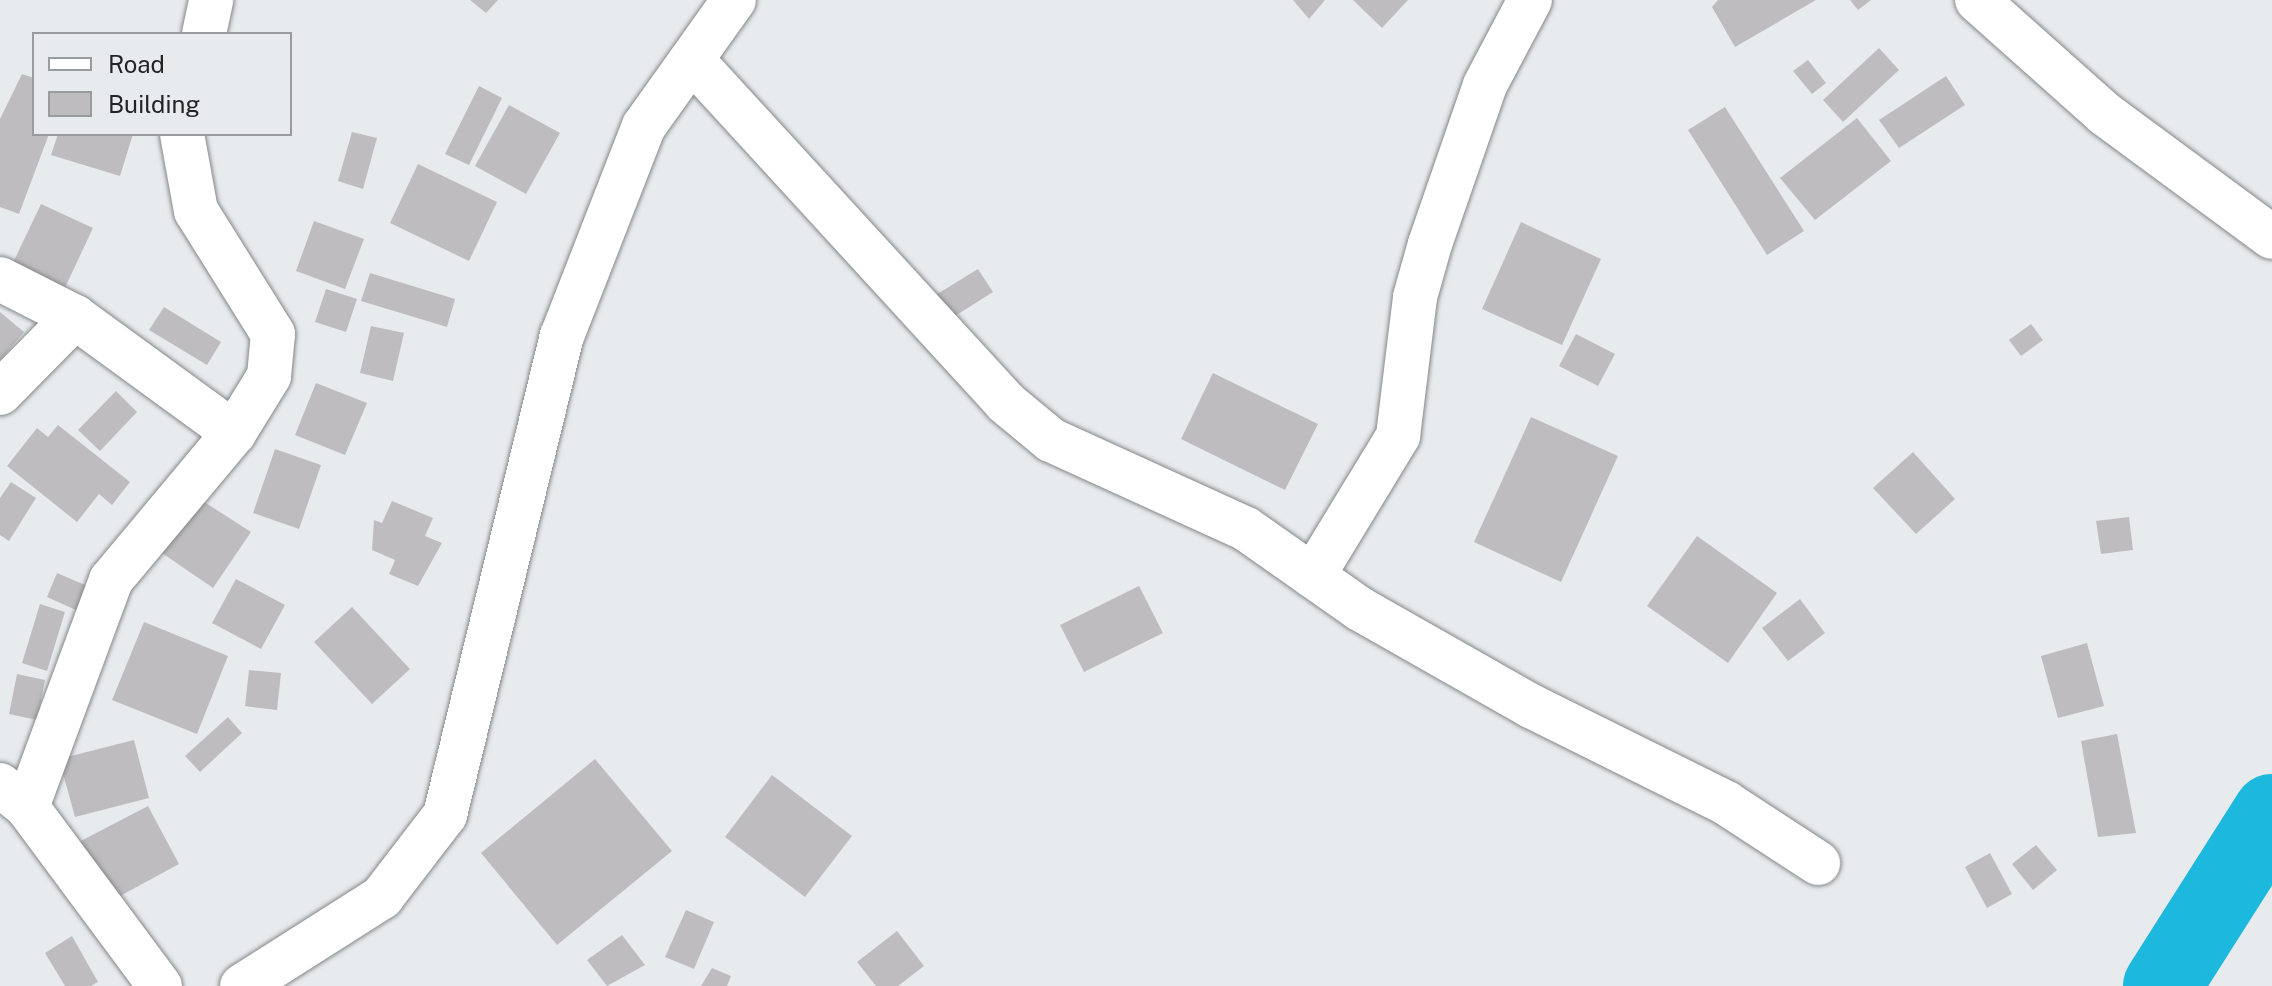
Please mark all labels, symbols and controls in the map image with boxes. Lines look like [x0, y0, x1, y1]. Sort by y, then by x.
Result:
legend [32, 32, 292, 136]
text: Road [108, 50, 165, 78]
text: Building [108, 90, 200, 118]

